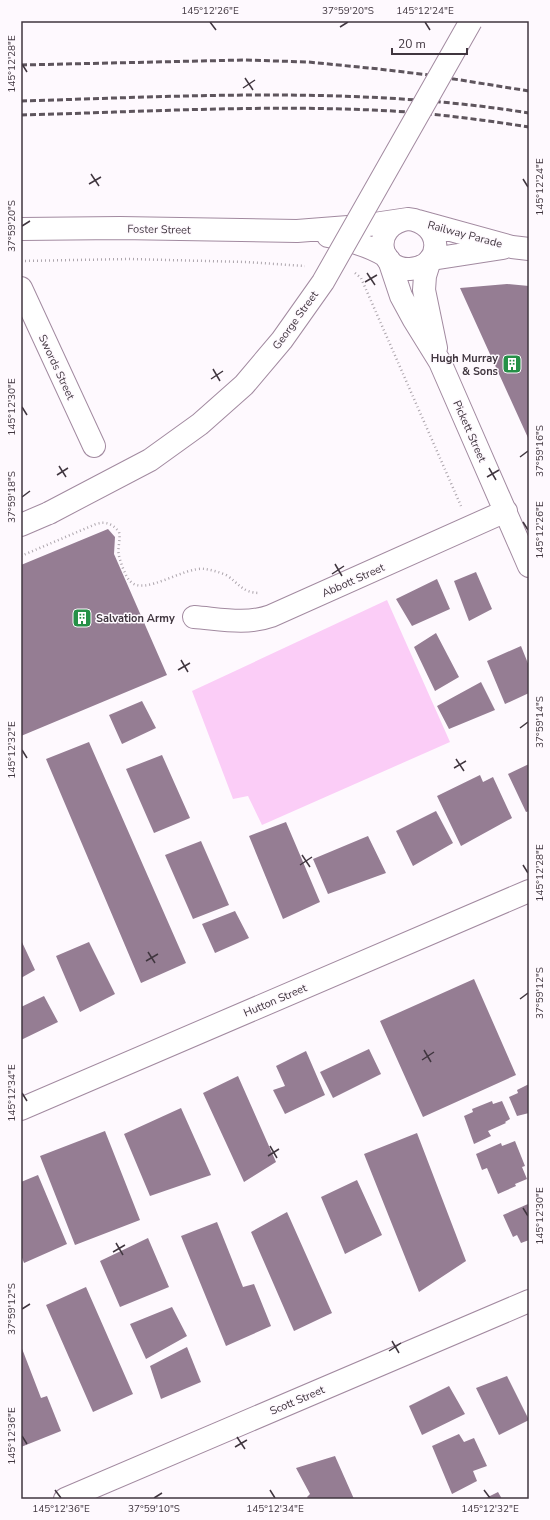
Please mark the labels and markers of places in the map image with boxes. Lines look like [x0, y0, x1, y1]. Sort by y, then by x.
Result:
place label: Hugh Murray & Sons [431, 351, 498, 379]
building icon: Hugh Murray & Sons [501, 353, 523, 375]
building icon: Salvation Army [71, 607, 93, 629]
place label: Salvation Army [96, 611, 175, 626]

